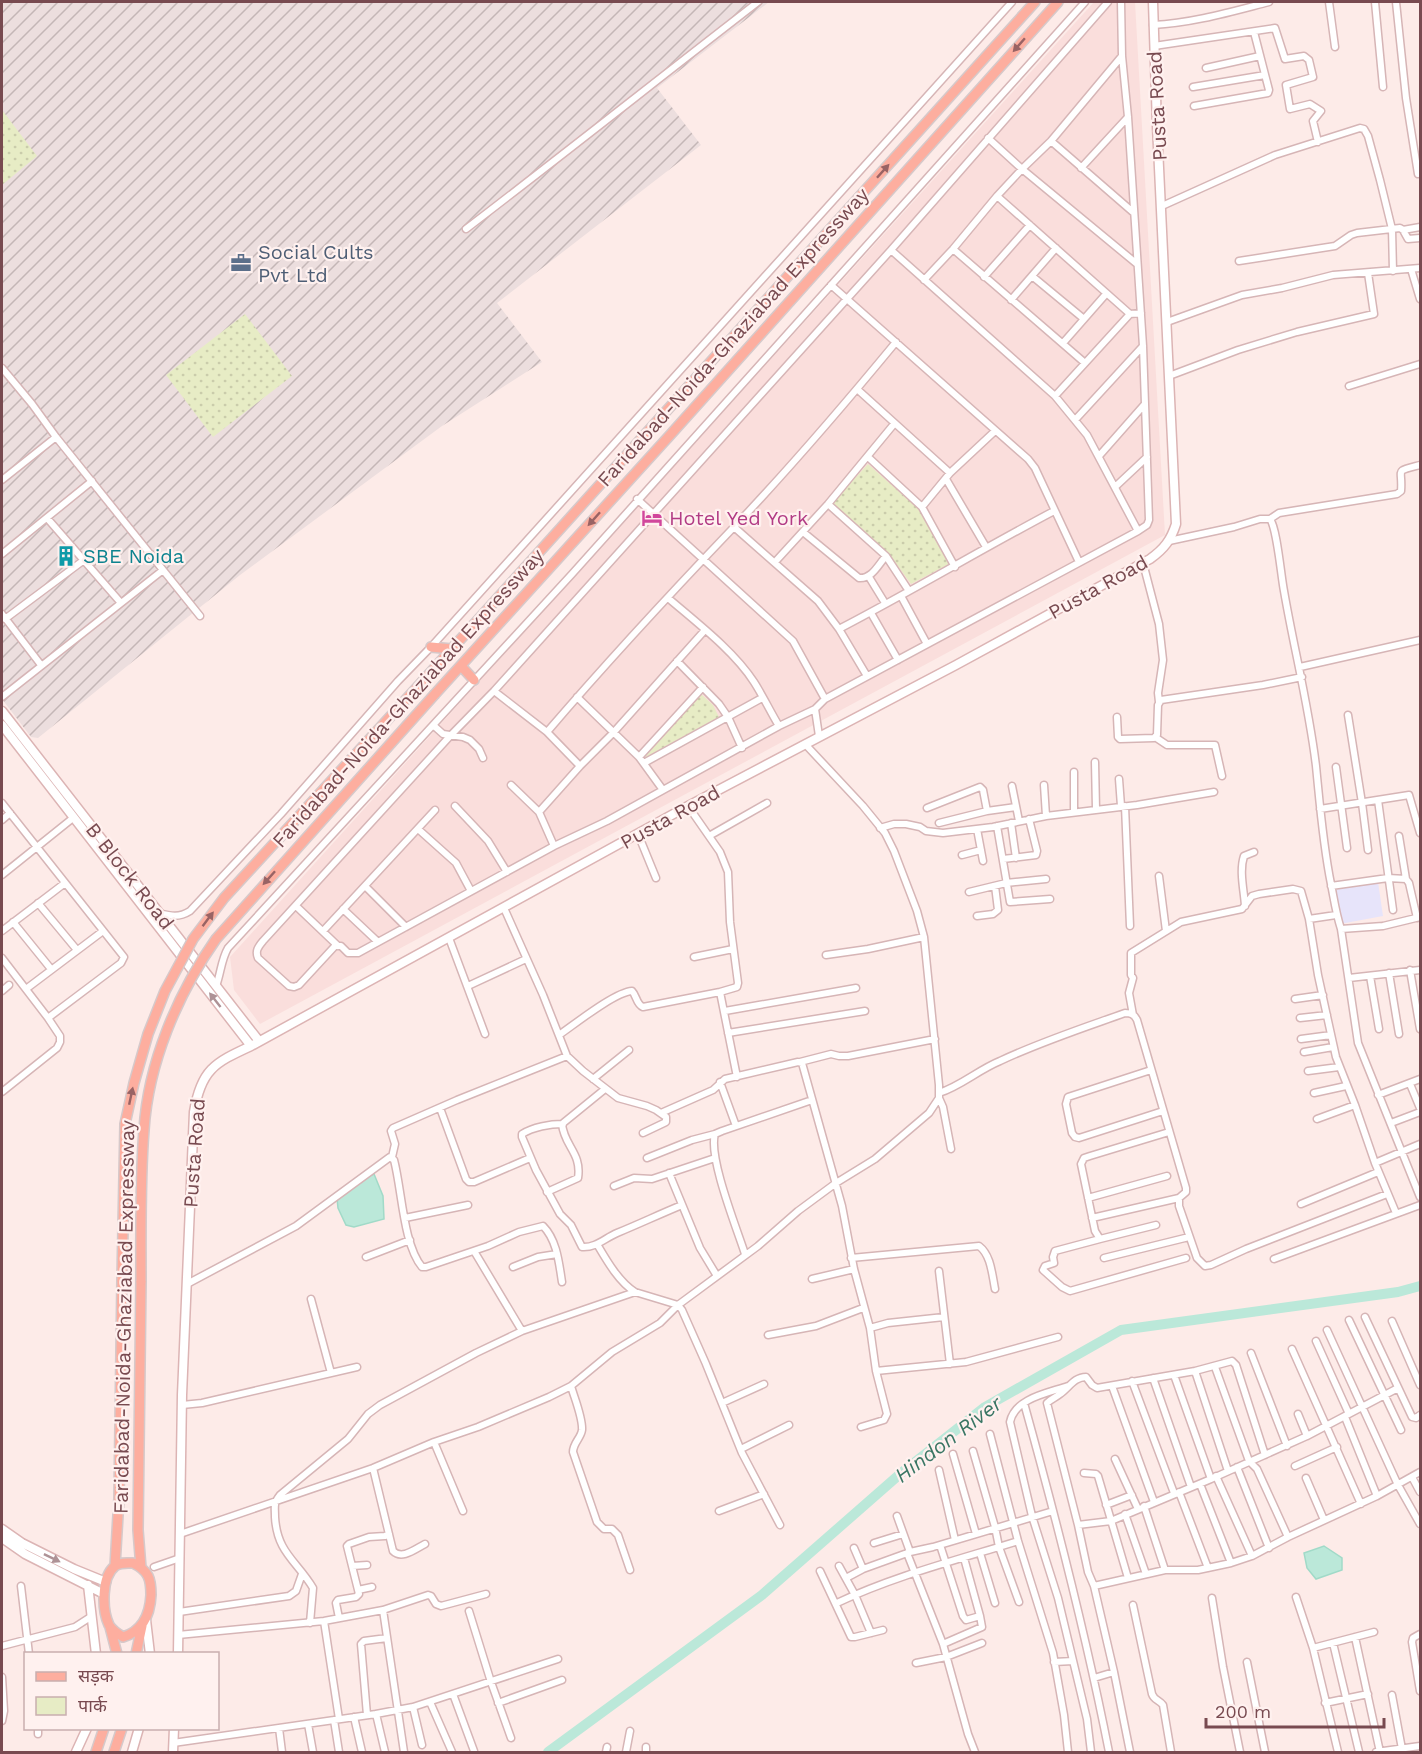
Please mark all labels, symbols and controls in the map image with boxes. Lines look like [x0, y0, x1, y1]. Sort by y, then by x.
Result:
one-way arrow [1013, 37, 1026, 52]
street label: Pusta Road [1142, 50, 1172, 162]
one-way arrow [876, 163, 890, 178]
street label: Faridabad-Noida-Ghaziabad Expressway [592, 182, 874, 491]
place label: Social Cults Pvt Ltd [258, 240, 374, 287]
office icon: Social Cults Pvt Ltd [229, 251, 253, 275]
hotel icon: Hotel Yed York [640, 506, 664, 530]
place label: Hotel Yed York [669, 506, 808, 530]
one-way arrow [587, 511, 601, 526]
street label: Faridabad-Noida-Ghaziabad Expressway [267, 543, 549, 852]
building icon: SBE Noida [54, 544, 78, 568]
place label: SBE Noida [83, 544, 184, 568]
street label: Pusta Road [1044, 550, 1152, 624]
street label: Pusta Road [616, 780, 724, 854]
street label: B Block Road [81, 818, 179, 934]
one-way arrow [263, 870, 276, 885]
one-way arrow [202, 911, 214, 927]
one-way arrow [209, 992, 221, 1007]
one-way arrow [127, 1087, 136, 1106]
street label: Pusta Road [178, 1097, 210, 1209]
street label: Faridabad-Noida-Ghaziabad Expressway [109, 1119, 139, 1514]
water label: Hindon River [889, 1390, 1007, 1487]
one-way arrow [43, 1552, 61, 1562]
legend [24, 1652, 219, 1730]
text: सड़क [78, 1665, 115, 1686]
scale bar [1206, 1691, 1384, 1729]
text: पार्क [78, 1695, 108, 1716]
text: 200 m [1215, 1701, 1271, 1722]

